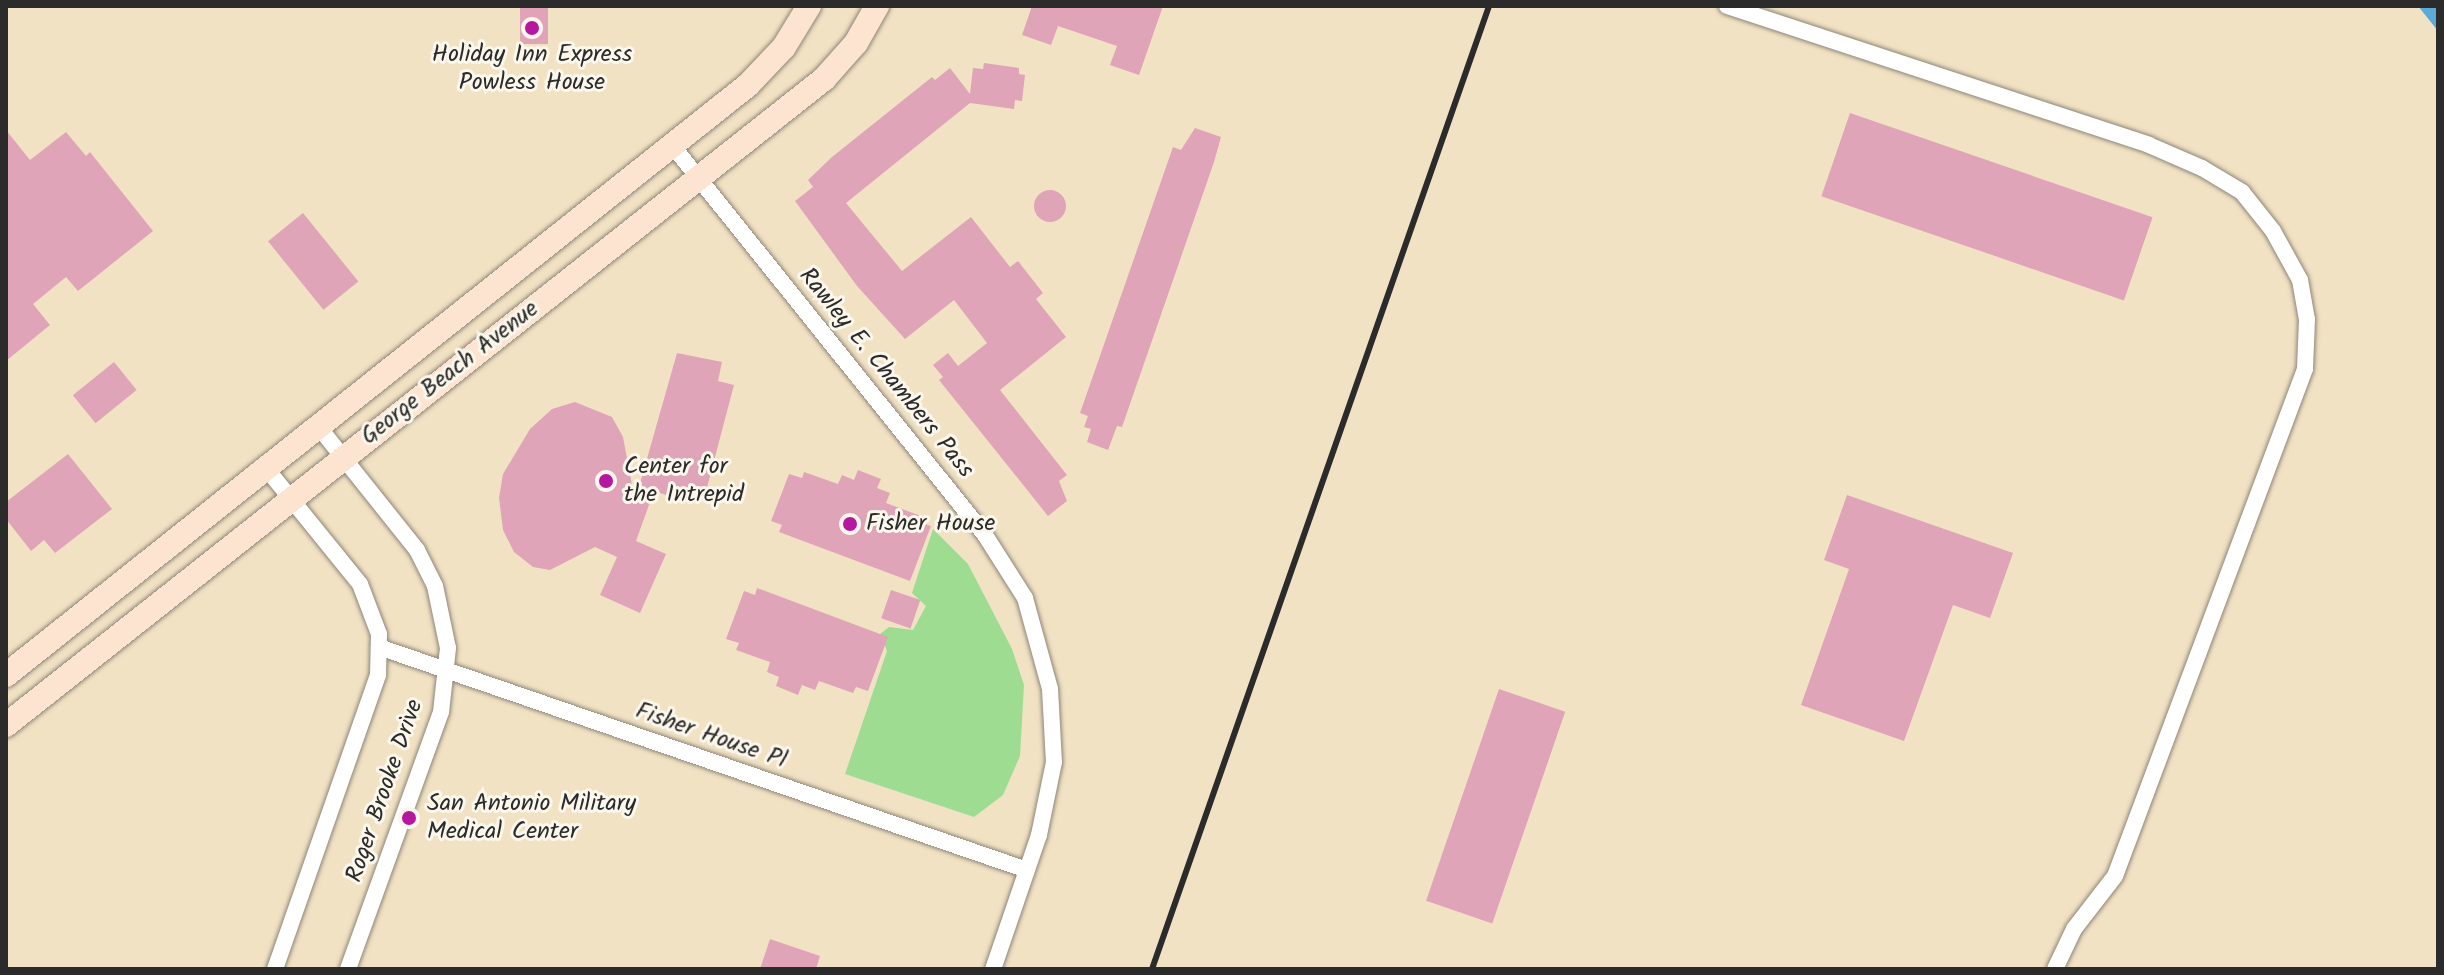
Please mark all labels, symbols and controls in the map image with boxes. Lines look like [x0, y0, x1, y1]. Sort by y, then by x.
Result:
marker: Holiday Inn Express Powless House [523, 19, 541, 37]
place label: Holiday Inn Express Powless House [432, 41, 632, 97]
street label: Rawley E. Chambers Pass [792, 262, 980, 484]
street label: George Beach Avenue [356, 295, 544, 451]
place label: Center for the Intrepid [624, 453, 744, 509]
marker: Center for the Intrepid [595, 470, 617, 492]
place label: Fisher House [866, 510, 995, 538]
marker: Fisher House [841, 515, 859, 533]
street label: Roger Brooke Drive [340, 696, 430, 886]
street label: Fisher House Pl [632, 697, 790, 775]
place label: San Antonio Military Medical Center [427, 790, 636, 846]
marker: San Antonio Military Medical Center [398, 807, 420, 829]

